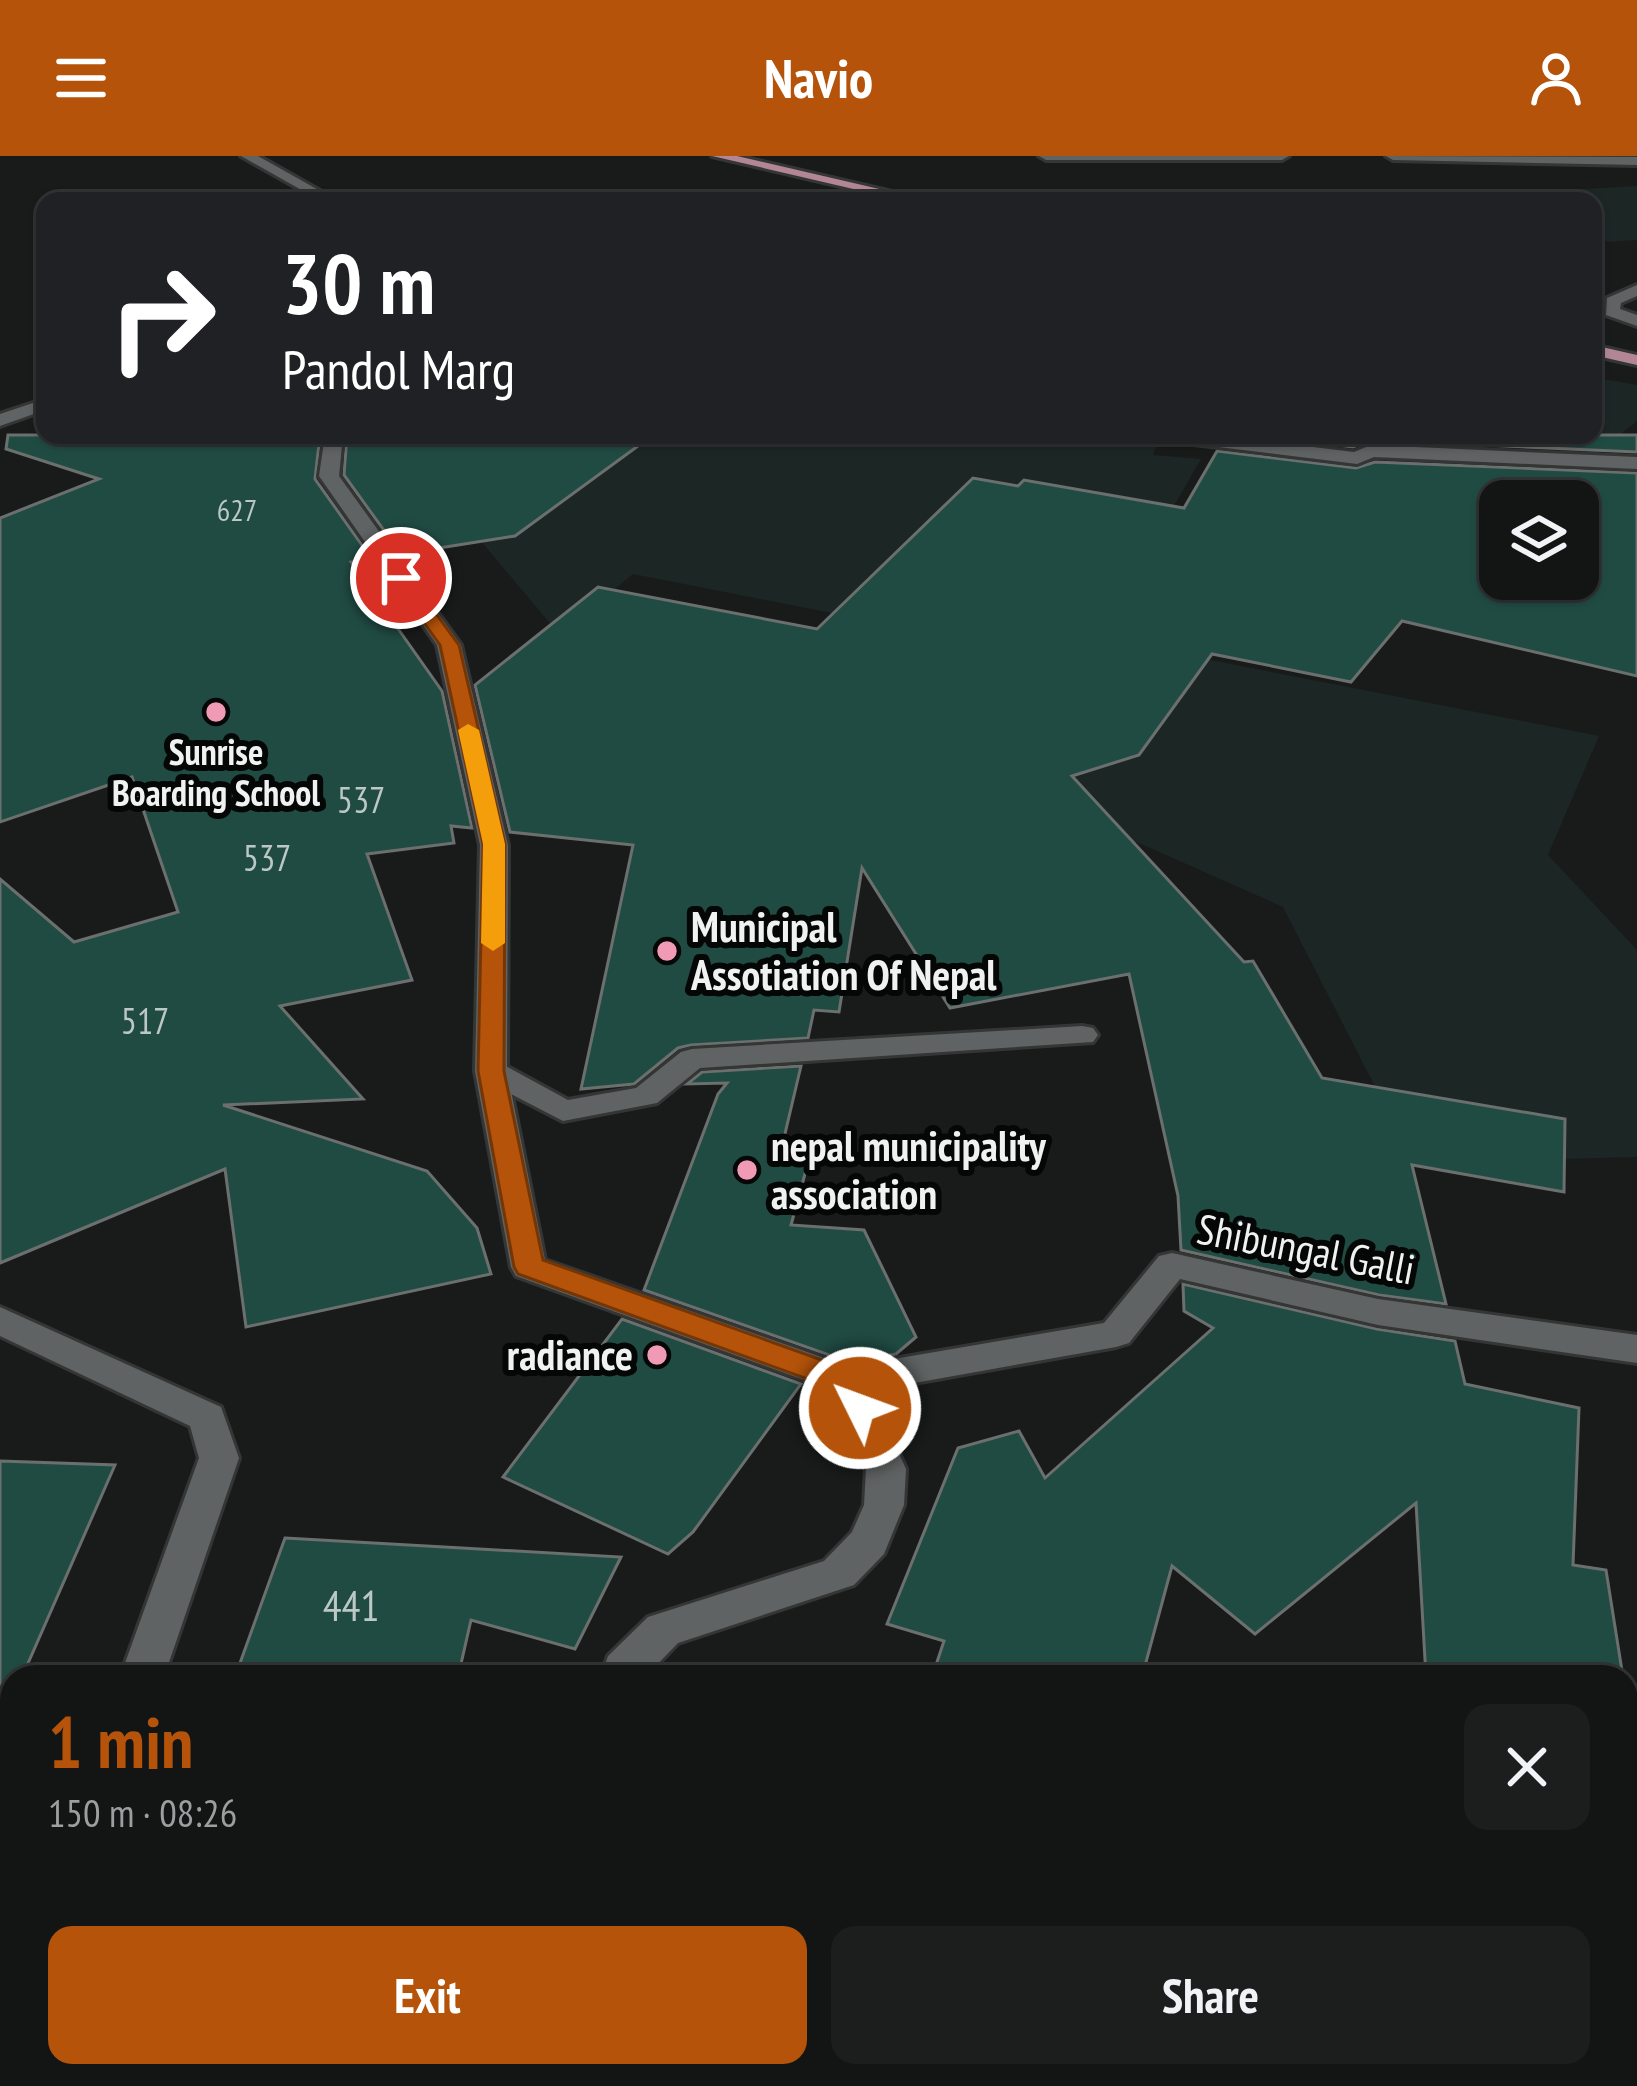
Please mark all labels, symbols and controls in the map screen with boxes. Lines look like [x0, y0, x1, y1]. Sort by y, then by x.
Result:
text: Navio [764, 43, 873, 113]
icon: menu [48, 45, 114, 111]
icon: person [1523, 45, 1589, 111]
text: 30 m [282, 228, 435, 337]
icon: right [84, 240, 240, 396]
text: Pandol Marg [282, 334, 515, 404]
map controls [1479, 480, 1599, 600]
button: layers [1479, 480, 1599, 600]
house number: 627 [217, 490, 257, 529]
pin [350, 527, 452, 629]
icon: arrive [368, 545, 434, 611]
marker: Sunrise Boarding School [203, 699, 229, 725]
place label: Sunrise Boarding School [112, 728, 320, 816]
house number: 537 [337, 776, 385, 823]
house number: 537 [243, 834, 291, 881]
place label: Municipal Assotiation Of Nepal [690, 899, 997, 1002]
marker: Municipal Assotiation Of Nepal [654, 938, 680, 964]
house number: 517 [121, 997, 169, 1044]
place label: nepal municipality association [771, 1118, 1047, 1221]
marker: nepal municipality association [734, 1157, 760, 1183]
street label: Shibungal Galli [1193, 1201, 1419, 1297]
place label: radiance [507, 1327, 633, 1382]
marker: radiance [644, 1342, 670, 1368]
position arrow [797, 1345, 923, 1471]
house number: 441 [323, 1578, 379, 1633]
text: 1 min [48, 1695, 193, 1788]
button: close [1464, 1704, 1590, 1830]
text: 150 m · 08:26 [48, 1787, 237, 1838]
button: Exit [48, 1926, 807, 2064]
button: Share [831, 1926, 1590, 2064]

